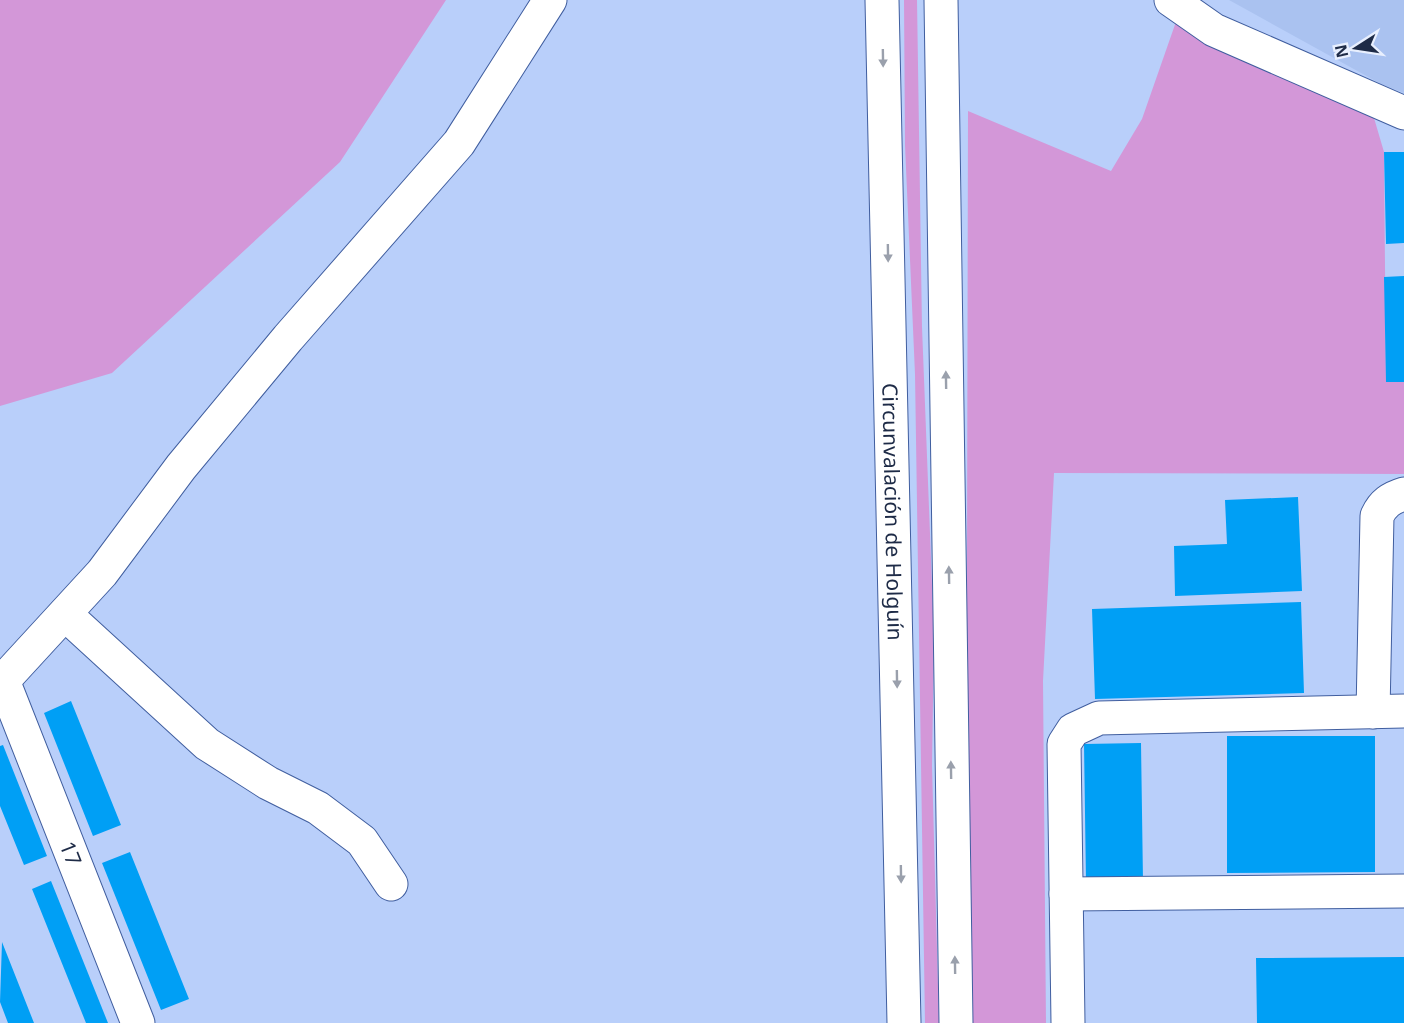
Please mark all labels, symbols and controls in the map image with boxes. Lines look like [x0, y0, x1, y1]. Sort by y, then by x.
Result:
north arrow [1326, 18, 1386, 78]
text: N [1329, 42, 1353, 60]
one-way arrow [879, 49, 888, 68]
one-way arrow [883, 244, 892, 263]
one-way arrow [941, 370, 951, 389]
street label: Circunvalación de Holguín [876, 383, 910, 641]
one-way arrow [944, 565, 953, 584]
one-way arrow [892, 670, 901, 689]
one-way arrow [946, 760, 956, 779]
street label: 17 [54, 837, 89, 870]
one-way arrow [896, 865, 905, 884]
one-way arrow [950, 955, 960, 974]

